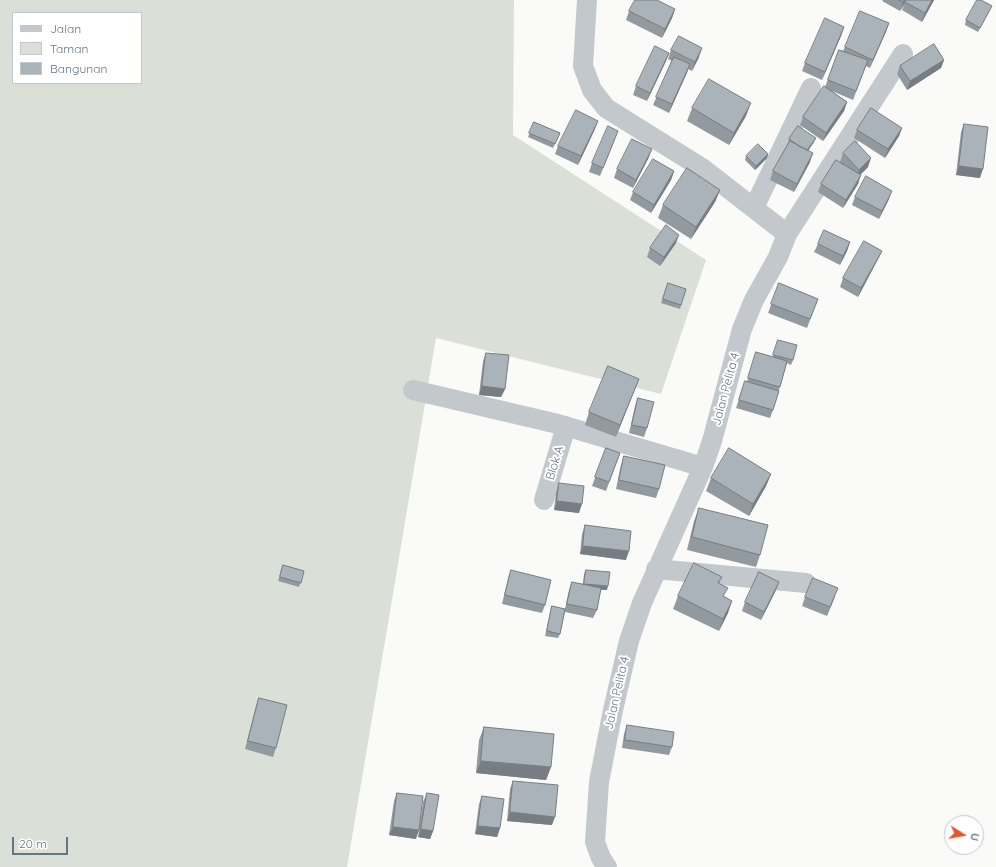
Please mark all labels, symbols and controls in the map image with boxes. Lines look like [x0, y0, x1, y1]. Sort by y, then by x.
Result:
legend [12, 12, 142, 84]
text: Jalan [50, 21, 81, 36]
text: Taman [50, 41, 88, 56]
text: Bangunan [50, 61, 107, 76]
street label: Jalan Pelita 4 [709, 351, 743, 427]
street label: Blok A [543, 444, 567, 482]
street label: Jalan Pelita 4 [602, 655, 632, 731]
north arrow [944, 815, 984, 855]
scale bar [14, 829, 70, 855]
text: U [967, 832, 982, 842]
text: 20 m [19, 836, 47, 851]

